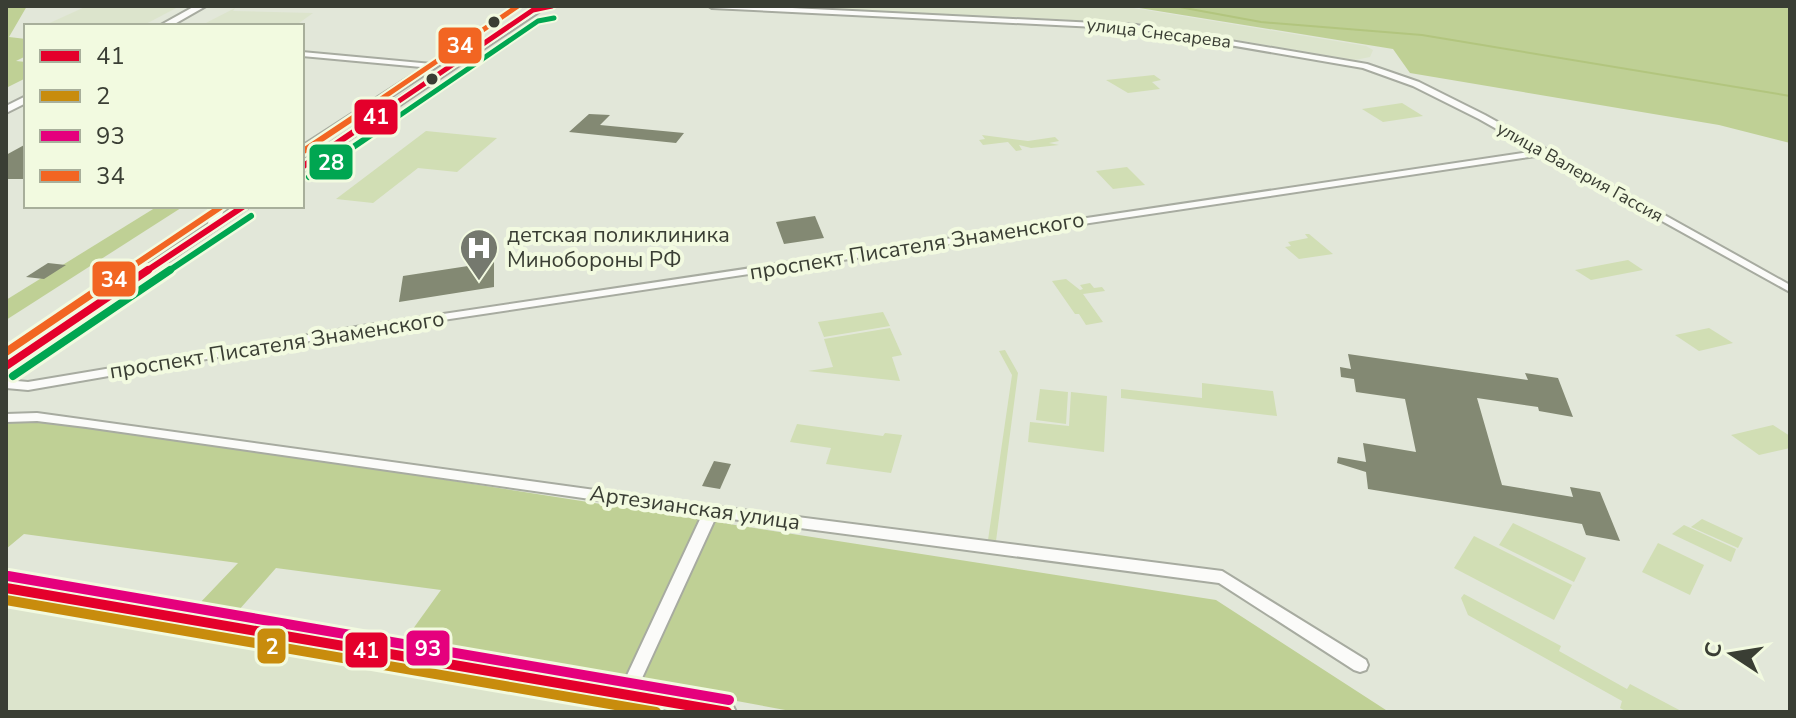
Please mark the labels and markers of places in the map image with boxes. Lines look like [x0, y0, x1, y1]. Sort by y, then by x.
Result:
unlabelled marker [486, 14, 502, 30]
unlabelled marker [424, 71, 440, 87]
place label: детская поликлиника Минобороны РФ [507, 220, 730, 275]
hospital icon: детская поликлиника Минобороны РФ [458, 227, 500, 282]

